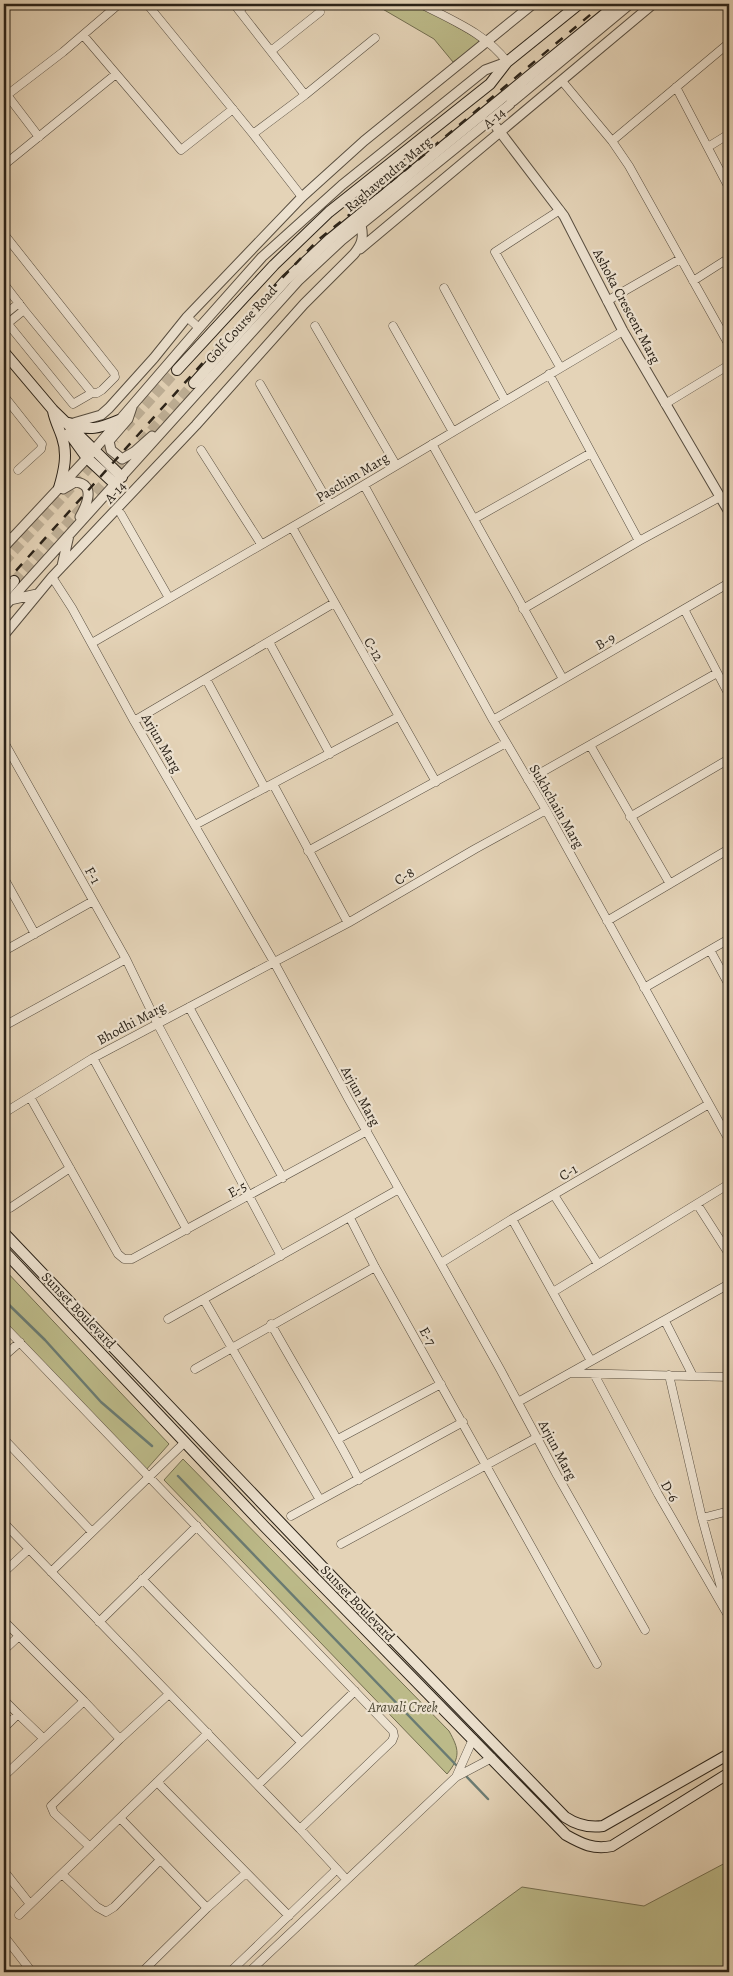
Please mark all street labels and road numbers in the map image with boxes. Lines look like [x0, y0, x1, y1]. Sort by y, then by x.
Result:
street label: A-14 [478, 103, 510, 134]
street label: Raghavendra Marg [341, 132, 436, 216]
street label: Ashoka Crescent Marg [588, 245, 665, 367]
street label: Golf Course Road [201, 281, 282, 368]
street label: Paschim Marg [312, 448, 392, 507]
street label: A-14 [100, 477, 130, 508]
street label: B-9 [592, 628, 619, 655]
street label: C-12 [359, 634, 388, 665]
street label: Arjun Marg [136, 709, 186, 776]
street label: Sukhchain Marg [525, 761, 588, 852]
street label: F-1 [80, 863, 105, 887]
street label: C-8 [391, 863, 418, 890]
street label: Bhodhi Marg [94, 997, 169, 1049]
street label: Arjun Marg [336, 1062, 385, 1129]
street label: C-1 [556, 1159, 581, 1185]
street label: E-5 [224, 1177, 250, 1202]
street label: Sunset Boulevard [37, 1268, 120, 1353]
street label: E-7 [415, 1323, 441, 1349]
street label: Arjun Marg [533, 1416, 581, 1484]
street label: D-6 [656, 1477, 683, 1505]
street label: Sunset Boulevard [316, 1561, 399, 1646]

